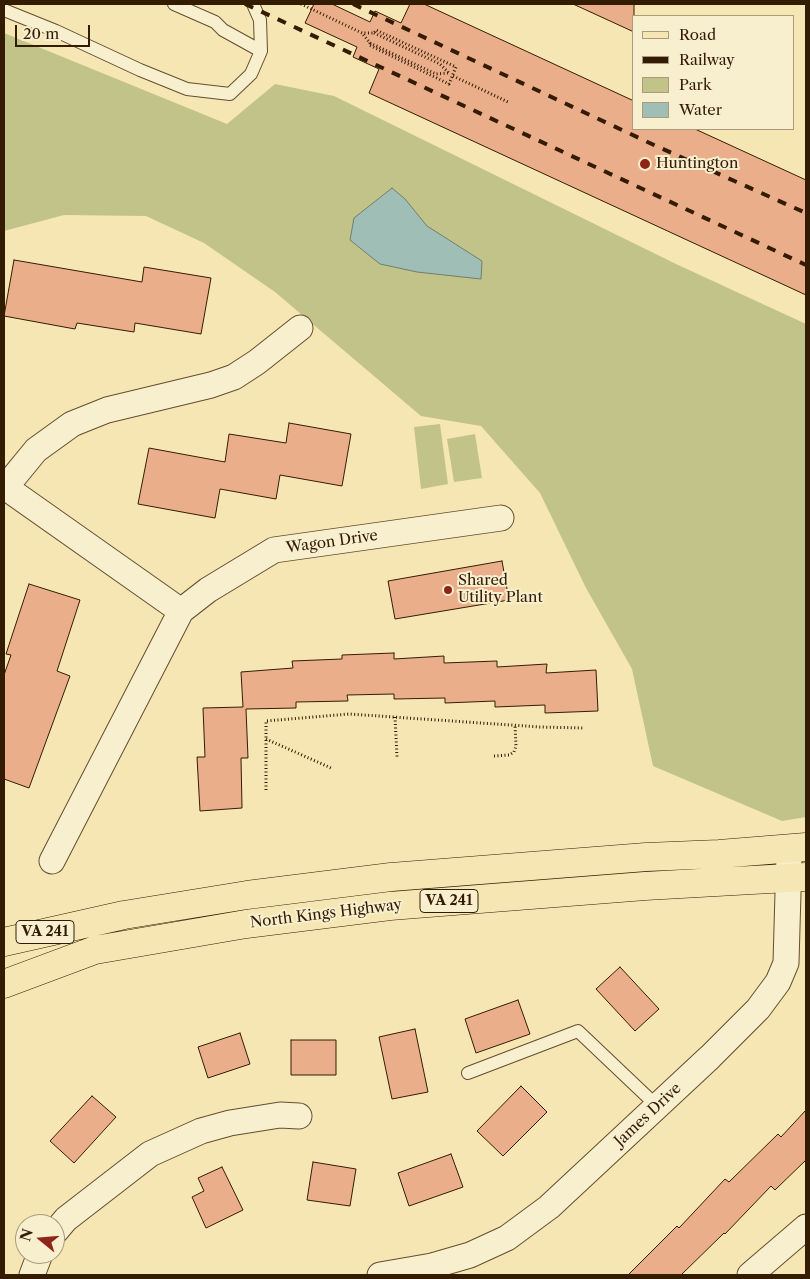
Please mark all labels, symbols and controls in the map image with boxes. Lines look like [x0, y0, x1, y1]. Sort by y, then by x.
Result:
scale bar [18, 15, 92, 47]
legend [632, 15, 795, 130]
text: 20 m [23, 24, 59, 43]
text: Road [679, 25, 716, 44]
text: Railway [679, 50, 735, 69]
text: Park [679, 75, 712, 94]
text: Water [679, 100, 722, 119]
place label: Huntington [656, 155, 738, 173]
marker: Huntington [638, 157, 652, 171]
street label: Wagon Drive [285, 527, 379, 557]
place label: Shared Utility Plant [458, 572, 543, 607]
marker: Shared Utility Plant [442, 584, 454, 596]
road number: VA 241 [420, 889, 478, 912]
street label: North Kings Highway [249, 896, 403, 932]
road number: VA 241 [16, 920, 74, 944]
street label: James Drive [611, 1079, 685, 1151]
north arrow [15, 1214, 65, 1264]
text: N [16, 1226, 37, 1243]

